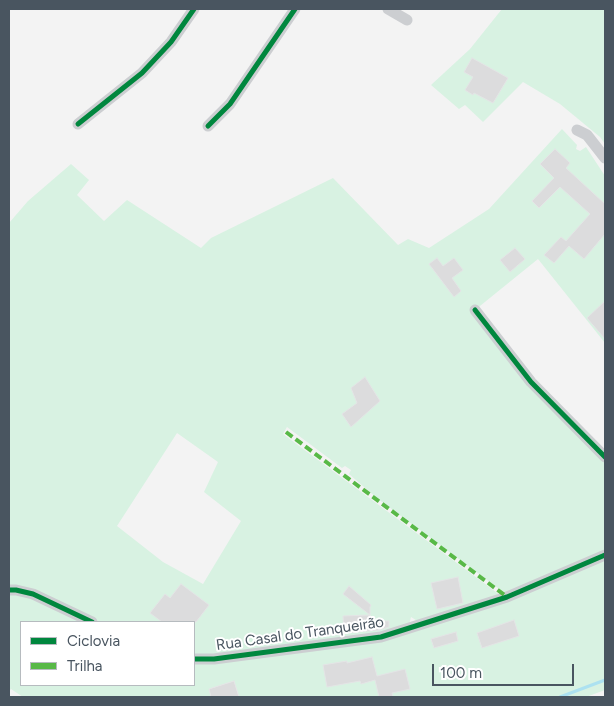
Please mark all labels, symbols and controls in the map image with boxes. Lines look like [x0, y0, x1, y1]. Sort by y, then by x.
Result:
street label: Rua Casal do Tranqueirão [215, 613, 385, 655]
legend [20, 621, 195, 686]
text: Ciclovia [67, 632, 120, 650]
scale bar [434, 654, 576, 686]
text: Trilha [67, 657, 102, 675]
text: 100 m [440, 664, 482, 682]

